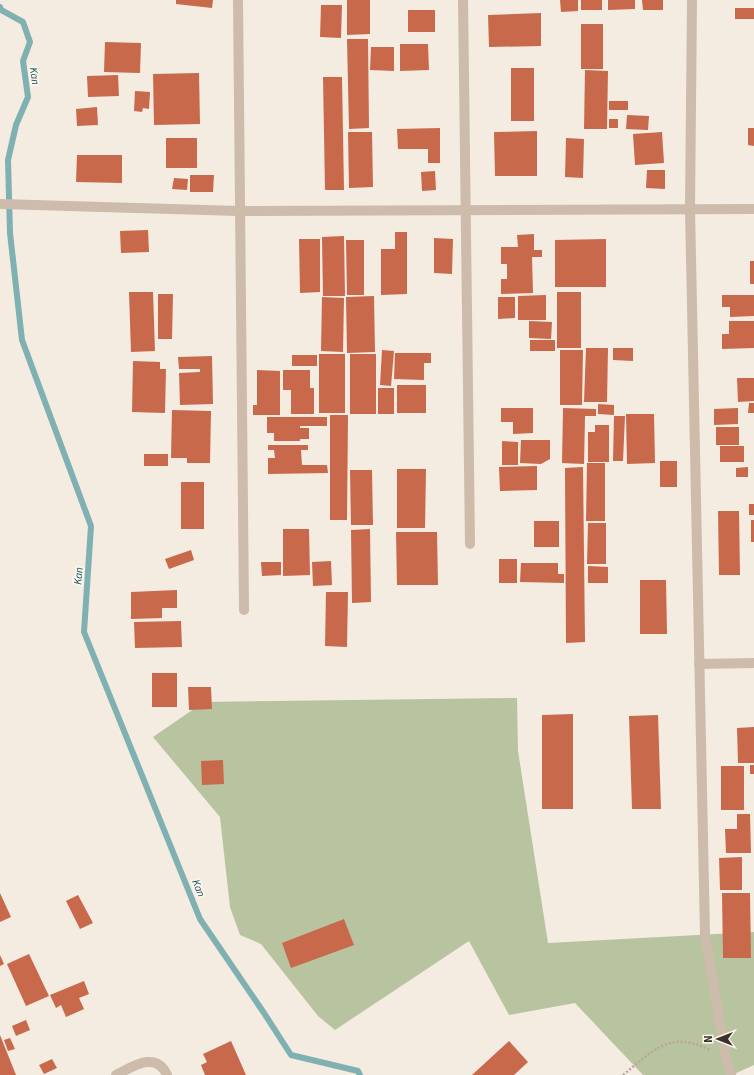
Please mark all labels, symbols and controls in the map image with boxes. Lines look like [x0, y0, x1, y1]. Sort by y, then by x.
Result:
water label: Kan [26, 66, 43, 86]
water label: Kan [70, 566, 87, 585]
water label: Kan [188, 877, 209, 899]
north arrow [698, 1019, 738, 1059]
text: N [701, 1035, 716, 1043]

